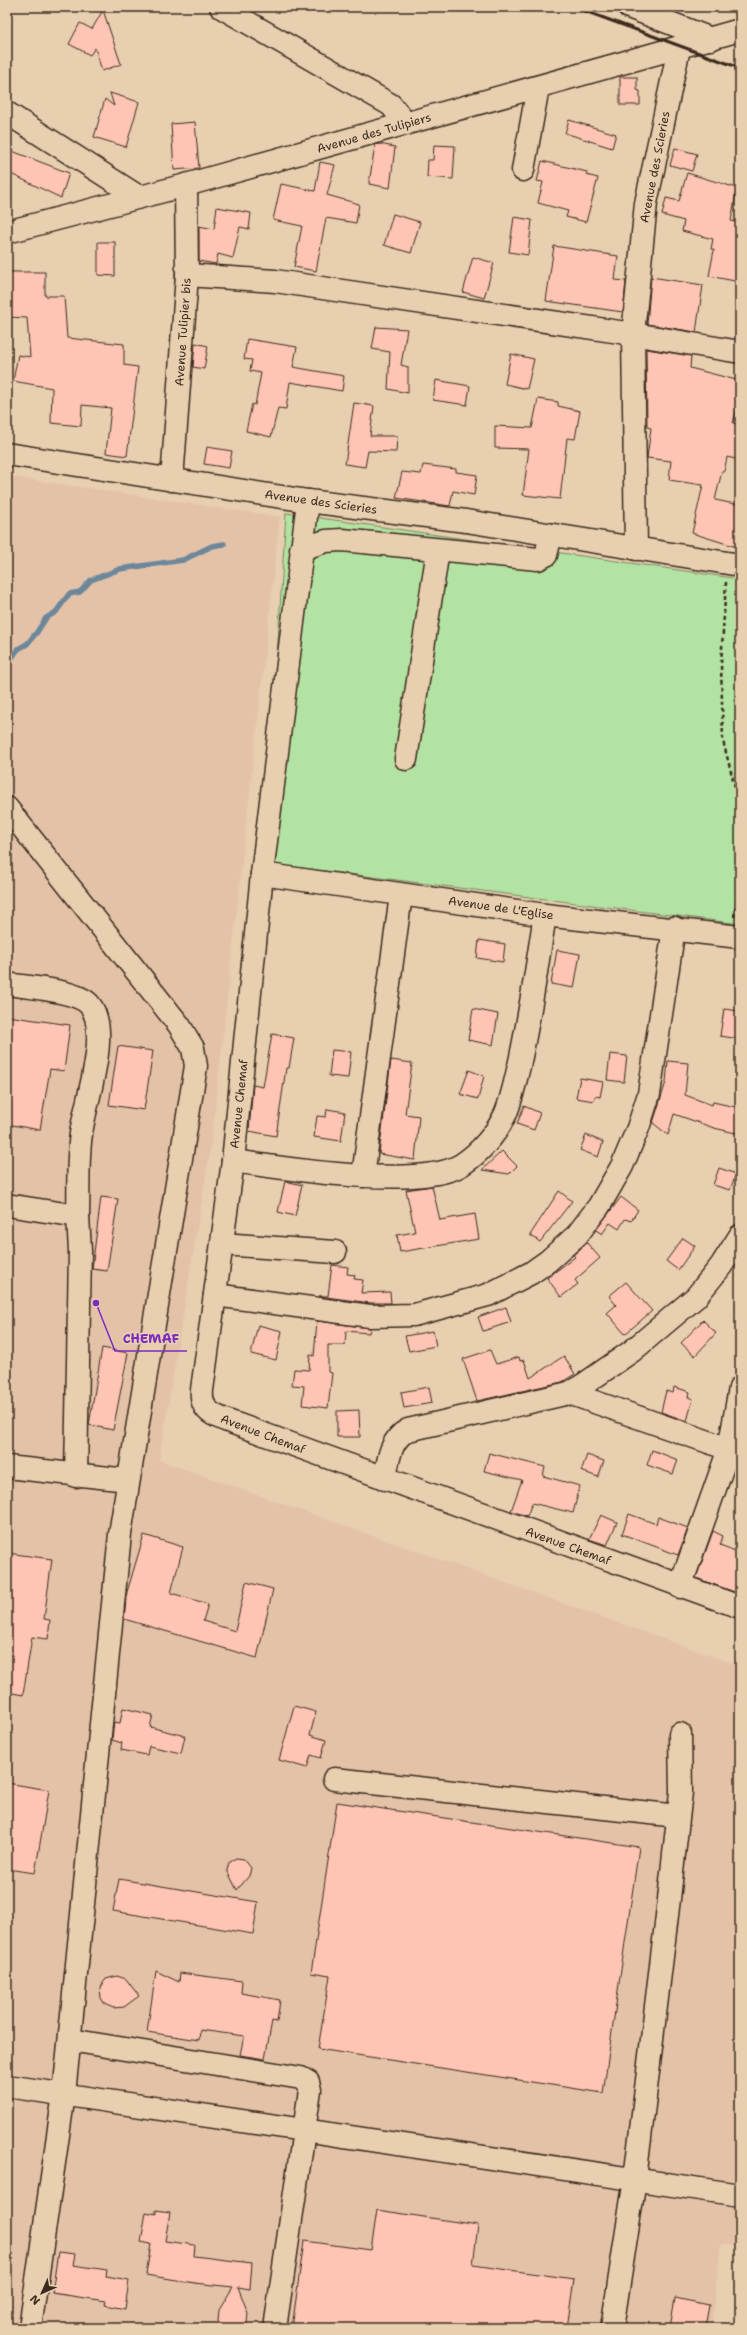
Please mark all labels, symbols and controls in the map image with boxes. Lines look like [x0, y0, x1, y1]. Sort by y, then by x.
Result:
street label: Avenue des Tulipiers [315, 109, 433, 157]
street label: Avenue des Scieries [636, 110, 674, 224]
street label: Avenue Tulipier bis [171, 277, 195, 387]
street label: Avenue des Scieries [264, 486, 378, 518]
street label: Avenue de L'Eglise [447, 893, 555, 923]
street label: Avenue Chemaf [226, 1058, 252, 1149]
callout: CHEMAF [115, 1326, 187, 1351]
text: CHEMAF [123, 1330, 179, 1347]
street label: Avenue Chemaf [218, 1410, 308, 1458]
street label: Avenue Chemaf [523, 1523, 613, 1569]
north arrow [22, 2273, 62, 2313]
text: N [27, 2291, 44, 2308]

